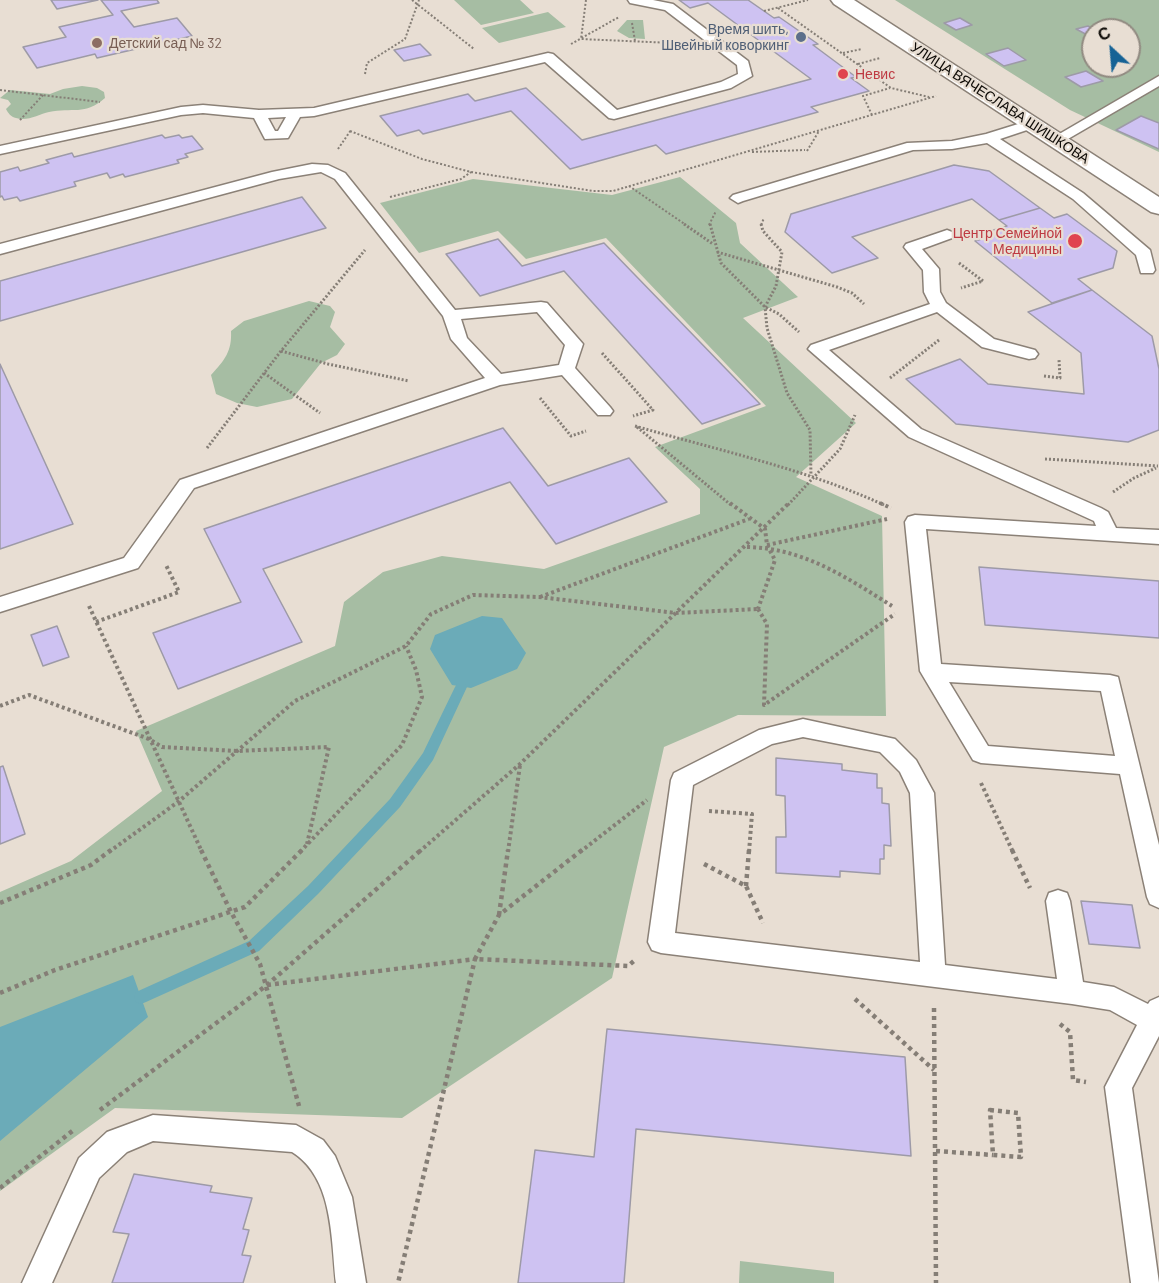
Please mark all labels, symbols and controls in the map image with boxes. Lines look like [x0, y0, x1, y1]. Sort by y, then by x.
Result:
north arrow [1081, 18, 1141, 78]
place label: Время шить, Швейный коворкинг [661, 21, 789, 54]
text: С [1094, 22, 1113, 44]
marker: Время шить, Швейный коворкинг [794, 30, 808, 44]
place label: Детский сад № 32 [109, 35, 222, 51]
marker: Детский сад № 32 [90, 36, 104, 50]
street label: УЛИЦА ВЯЧЕСЛАВА ШИШКОВА [907, 39, 1093, 167]
place label: Невис [855, 66, 895, 82]
marker: Невис [836, 67, 850, 81]
place label: Центр Семейной Медицины [953, 225, 1062, 258]
marker: Центр Семейной Медицины [1066, 232, 1084, 250]

